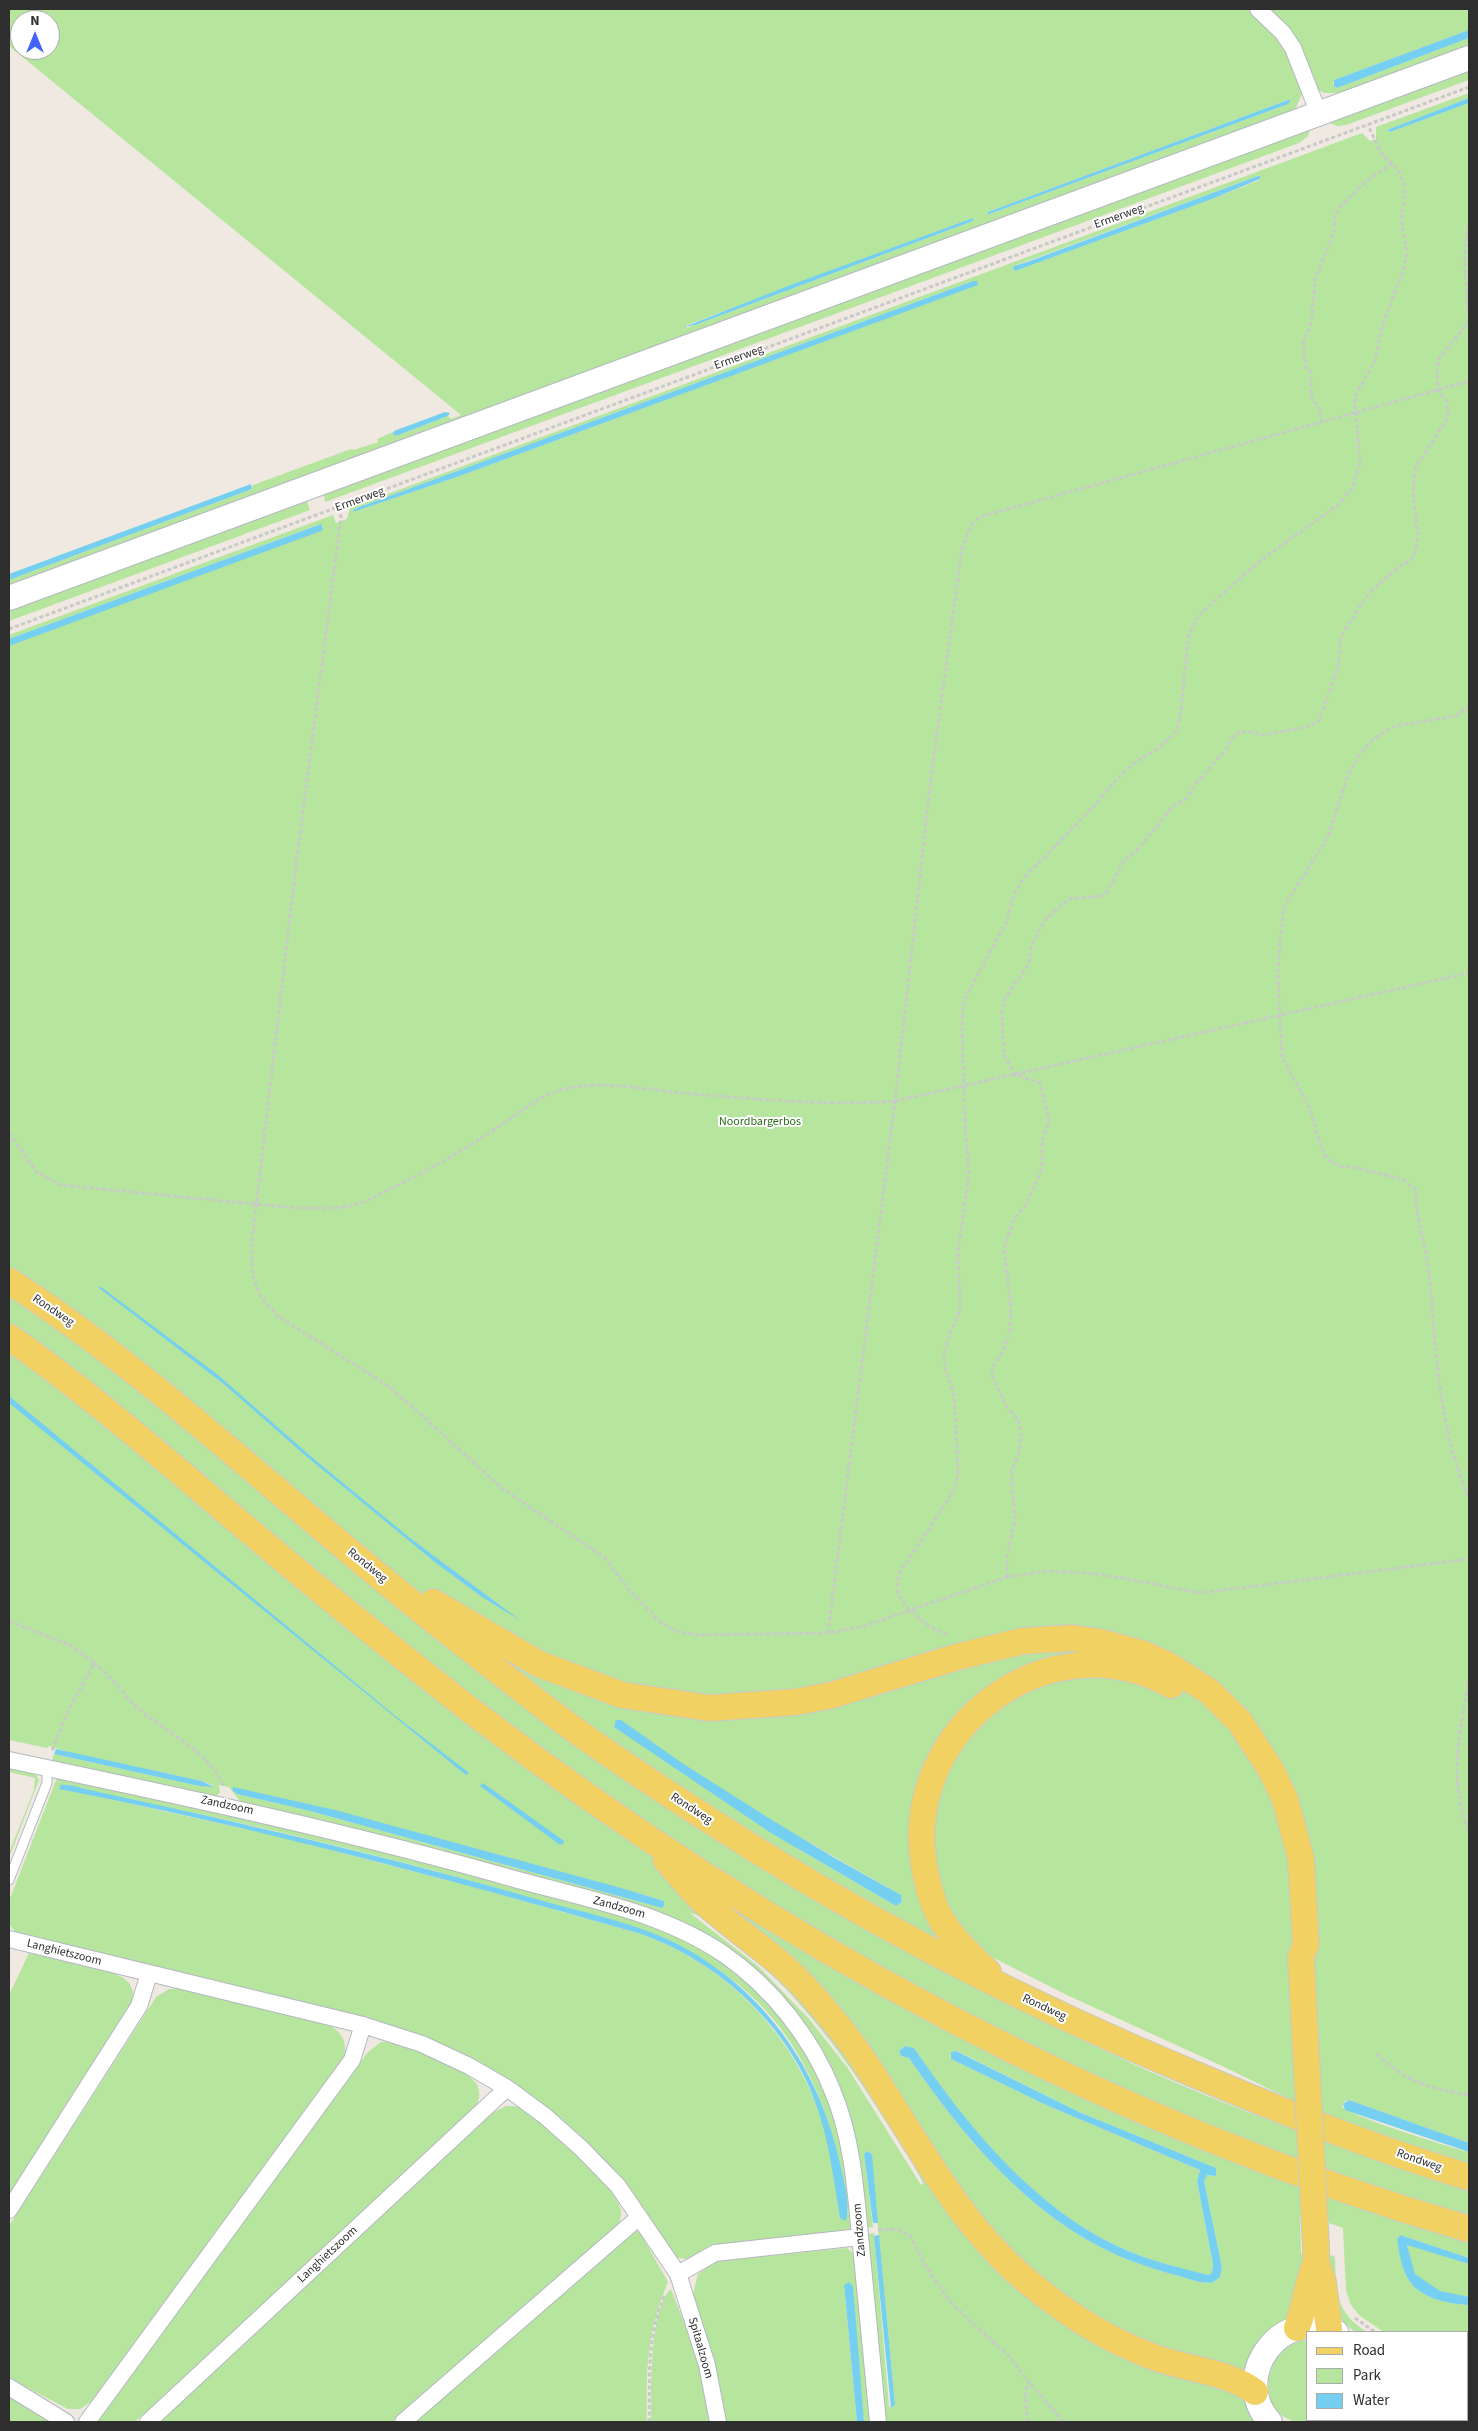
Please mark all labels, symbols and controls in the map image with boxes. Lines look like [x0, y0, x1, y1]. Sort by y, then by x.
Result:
north arrow [10, 10, 60, 60]
text: N [30, 11, 40, 31]
street label: Ermerweg [1092, 201, 1146, 233]
street label: Ermerweg [712, 342, 766, 374]
street label: Ermerweg [333, 484, 387, 516]
park label: Noordbargerbos [719, 1115, 801, 1129]
street label: Rondweg [30, 1292, 76, 1330]
street label: Rondweg [344, 1546, 390, 1586]
street label: Rondweg [667, 1790, 715, 1828]
street label: Zandzoom [199, 1793, 255, 1819]
street label: Zandzoom [591, 1894, 647, 1922]
street label: Langhietszoom [25, 1937, 103, 1969]
street label: Rondweg [1020, 1992, 1068, 2024]
street label: Rondweg [1394, 2147, 1444, 2175]
street label: Zandzoom [850, 2203, 870, 2257]
street label: Langhietszoom [295, 2224, 361, 2286]
street label: Spitaalzoom [684, 2316, 716, 2380]
legend [1306, 2331, 1468, 2421]
text: Road [1353, 2340, 1385, 2361]
text: Park [1353, 2365, 1381, 2386]
text: Water [1353, 2390, 1389, 2411]

